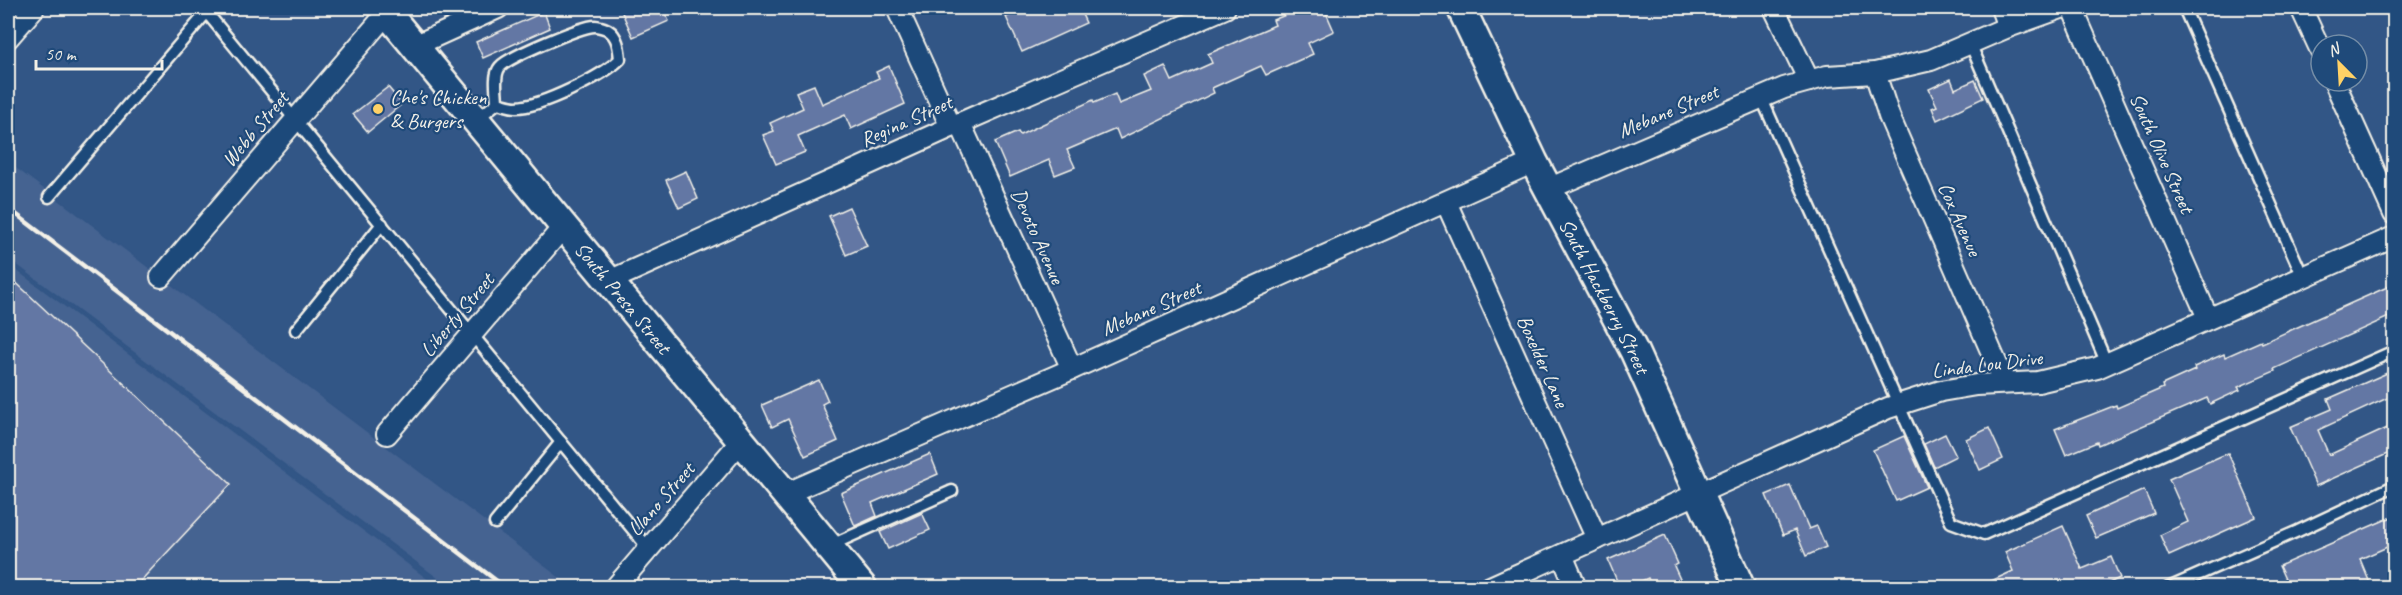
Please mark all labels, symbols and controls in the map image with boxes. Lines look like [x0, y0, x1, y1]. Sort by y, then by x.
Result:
scale bar [36, 33, 162, 71]
north arrow [2309, 33, 2369, 93]
text: N [2325, 38, 2345, 61]
text: 50 m [45, 43, 78, 65]
street label: Mebane Street [1614, 77, 1724, 144]
street label: Webb Street [216, 84, 295, 172]
place label: Che's Chicken & Burgers [390, 84, 487, 134]
street label: Regina Street [856, 88, 958, 153]
street label: South Olive Street [2124, 89, 2201, 219]
marker: Che's Chicken & Burgers [371, 102, 385, 116]
street label: Cox Avenue [1932, 178, 1989, 262]
street label: Devoto Avenue [1006, 184, 1071, 289]
street label: South Hackberry Street [1553, 214, 1656, 380]
street label: South Presa Street [569, 237, 678, 360]
street label: Liberty Street [415, 266, 501, 362]
street label: Mebane Street [1097, 274, 1207, 341]
street label: Boxelder Lane [1511, 311, 1575, 412]
street label: Linda Lou Drive [1930, 344, 2045, 384]
street label: Llano Street [622, 455, 701, 541]

